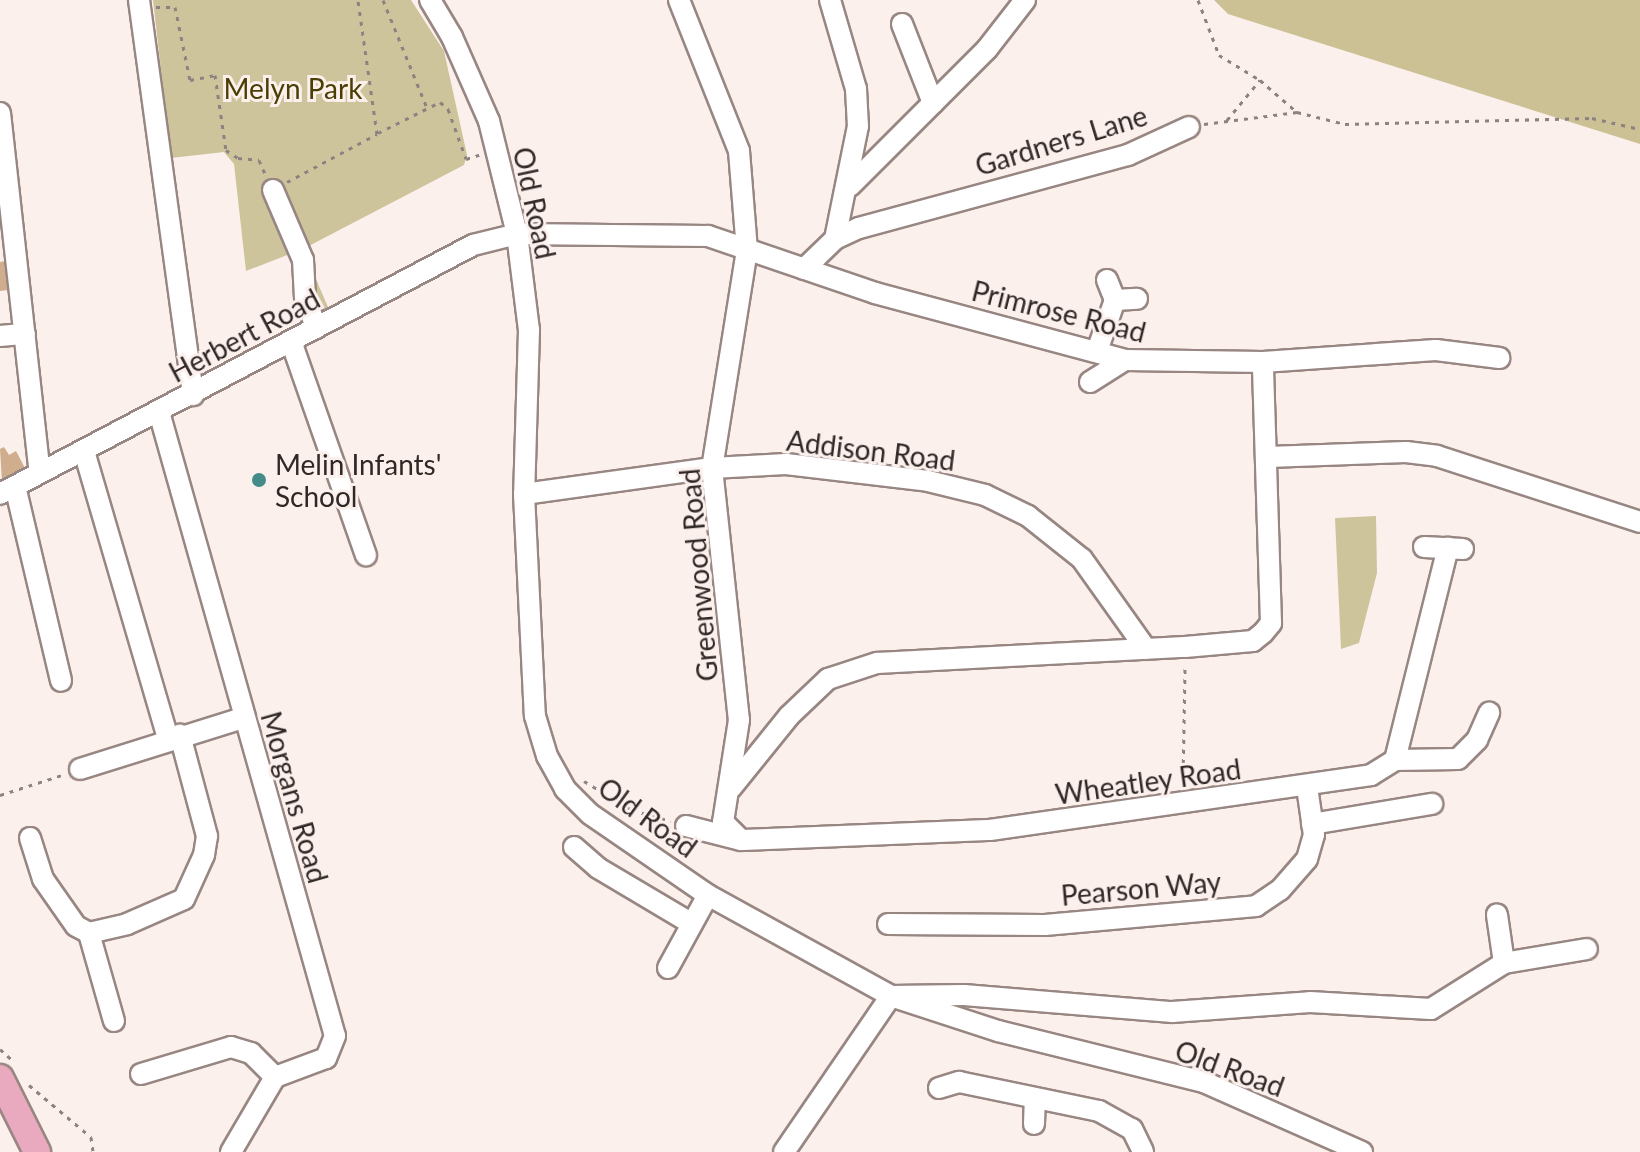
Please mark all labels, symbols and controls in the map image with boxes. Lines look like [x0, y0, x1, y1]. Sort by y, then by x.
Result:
park label: Melyn Park [224, 71, 362, 105]
street label: Gardners Lane [971, 98, 1151, 182]
street label: Old Road [507, 144, 563, 262]
street label: Primrose Road [968, 273, 1150, 349]
street label: Herbert Road [163, 281, 325, 389]
street label: Addison Road [785, 423, 957, 477]
place label: Melin Infants' School [275, 447, 441, 513]
street label: Greenwood Road [672, 467, 724, 683]
marker: Melin Infants' School [250, 471, 268, 489]
street label: Morgans Road [254, 707, 336, 887]
street label: Wheatley Road [1053, 751, 1243, 811]
street label: Old Road [592, 770, 704, 864]
street label: Pearson Way [1059, 864, 1223, 912]
street label: Old Road [1171, 1033, 1289, 1103]

